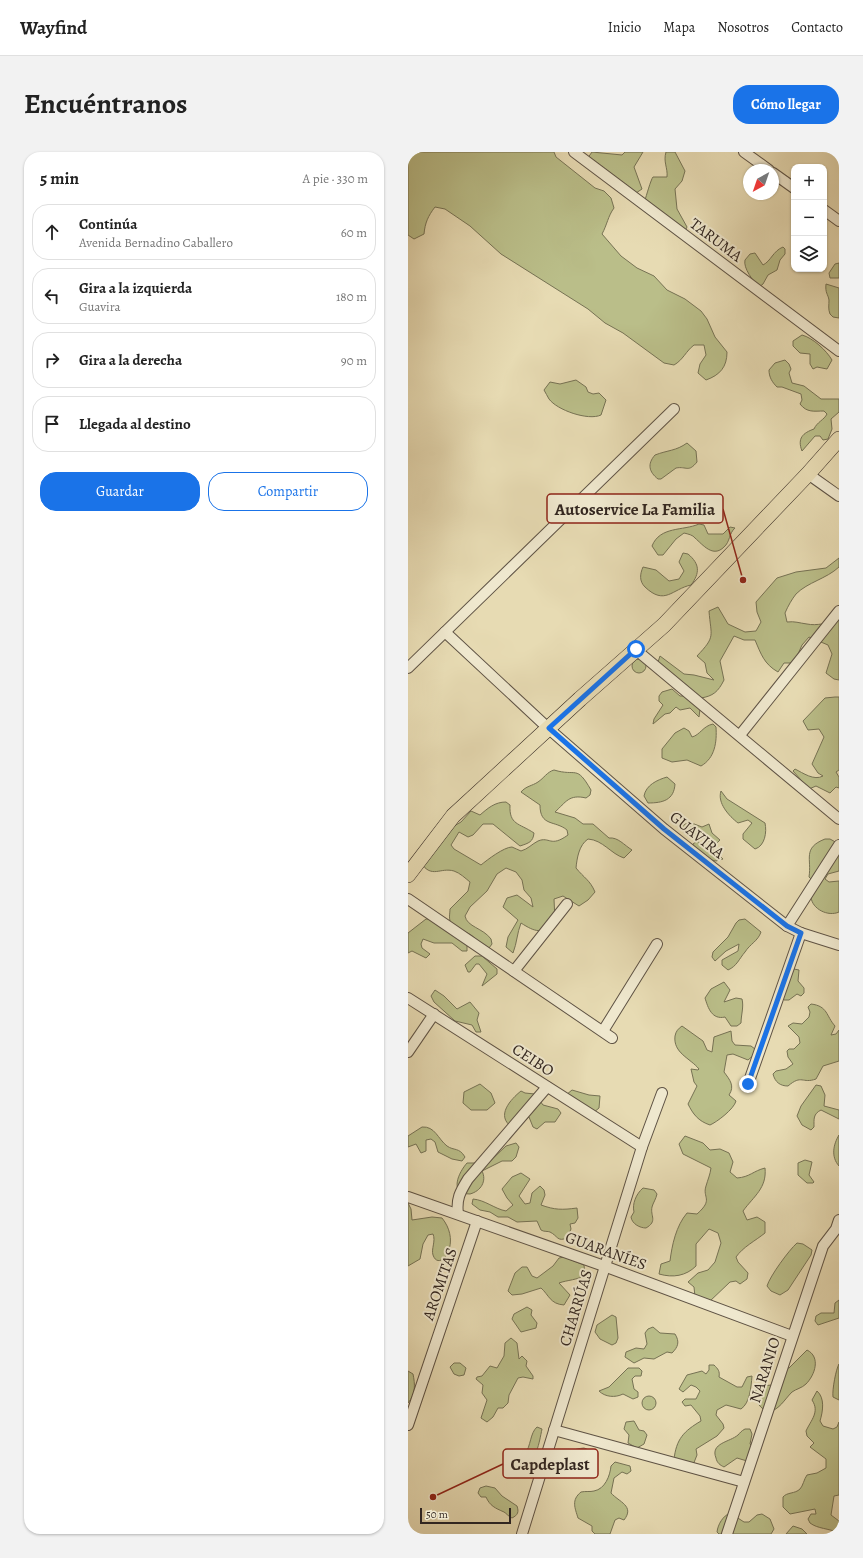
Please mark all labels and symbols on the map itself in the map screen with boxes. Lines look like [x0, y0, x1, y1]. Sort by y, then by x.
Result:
north arrow [743, 164, 779, 200]
street label: TARUMA [685, 213, 747, 268]
callout: Autoservice La Familia [547, 494, 723, 523]
text: Autoservice La Familia [554, 498, 716, 521]
route start [627, 640, 645, 658]
street label: GUAVIRA [665, 806, 730, 864]
street label: CEIBO [508, 1038, 558, 1082]
route end [739, 1075, 757, 1093]
street label: GUARANÍES [562, 1226, 650, 1276]
street label: AROMITAS [417, 1245, 463, 1324]
street label: CHARRÚAS [554, 1267, 598, 1349]
street label: NARANIO [744, 1334, 786, 1406]
callout: Capdeplast [503, 1449, 598, 1478]
text: Capdeplast [510, 1453, 590, 1476]
scale bar [420, 1506, 511, 1525]

